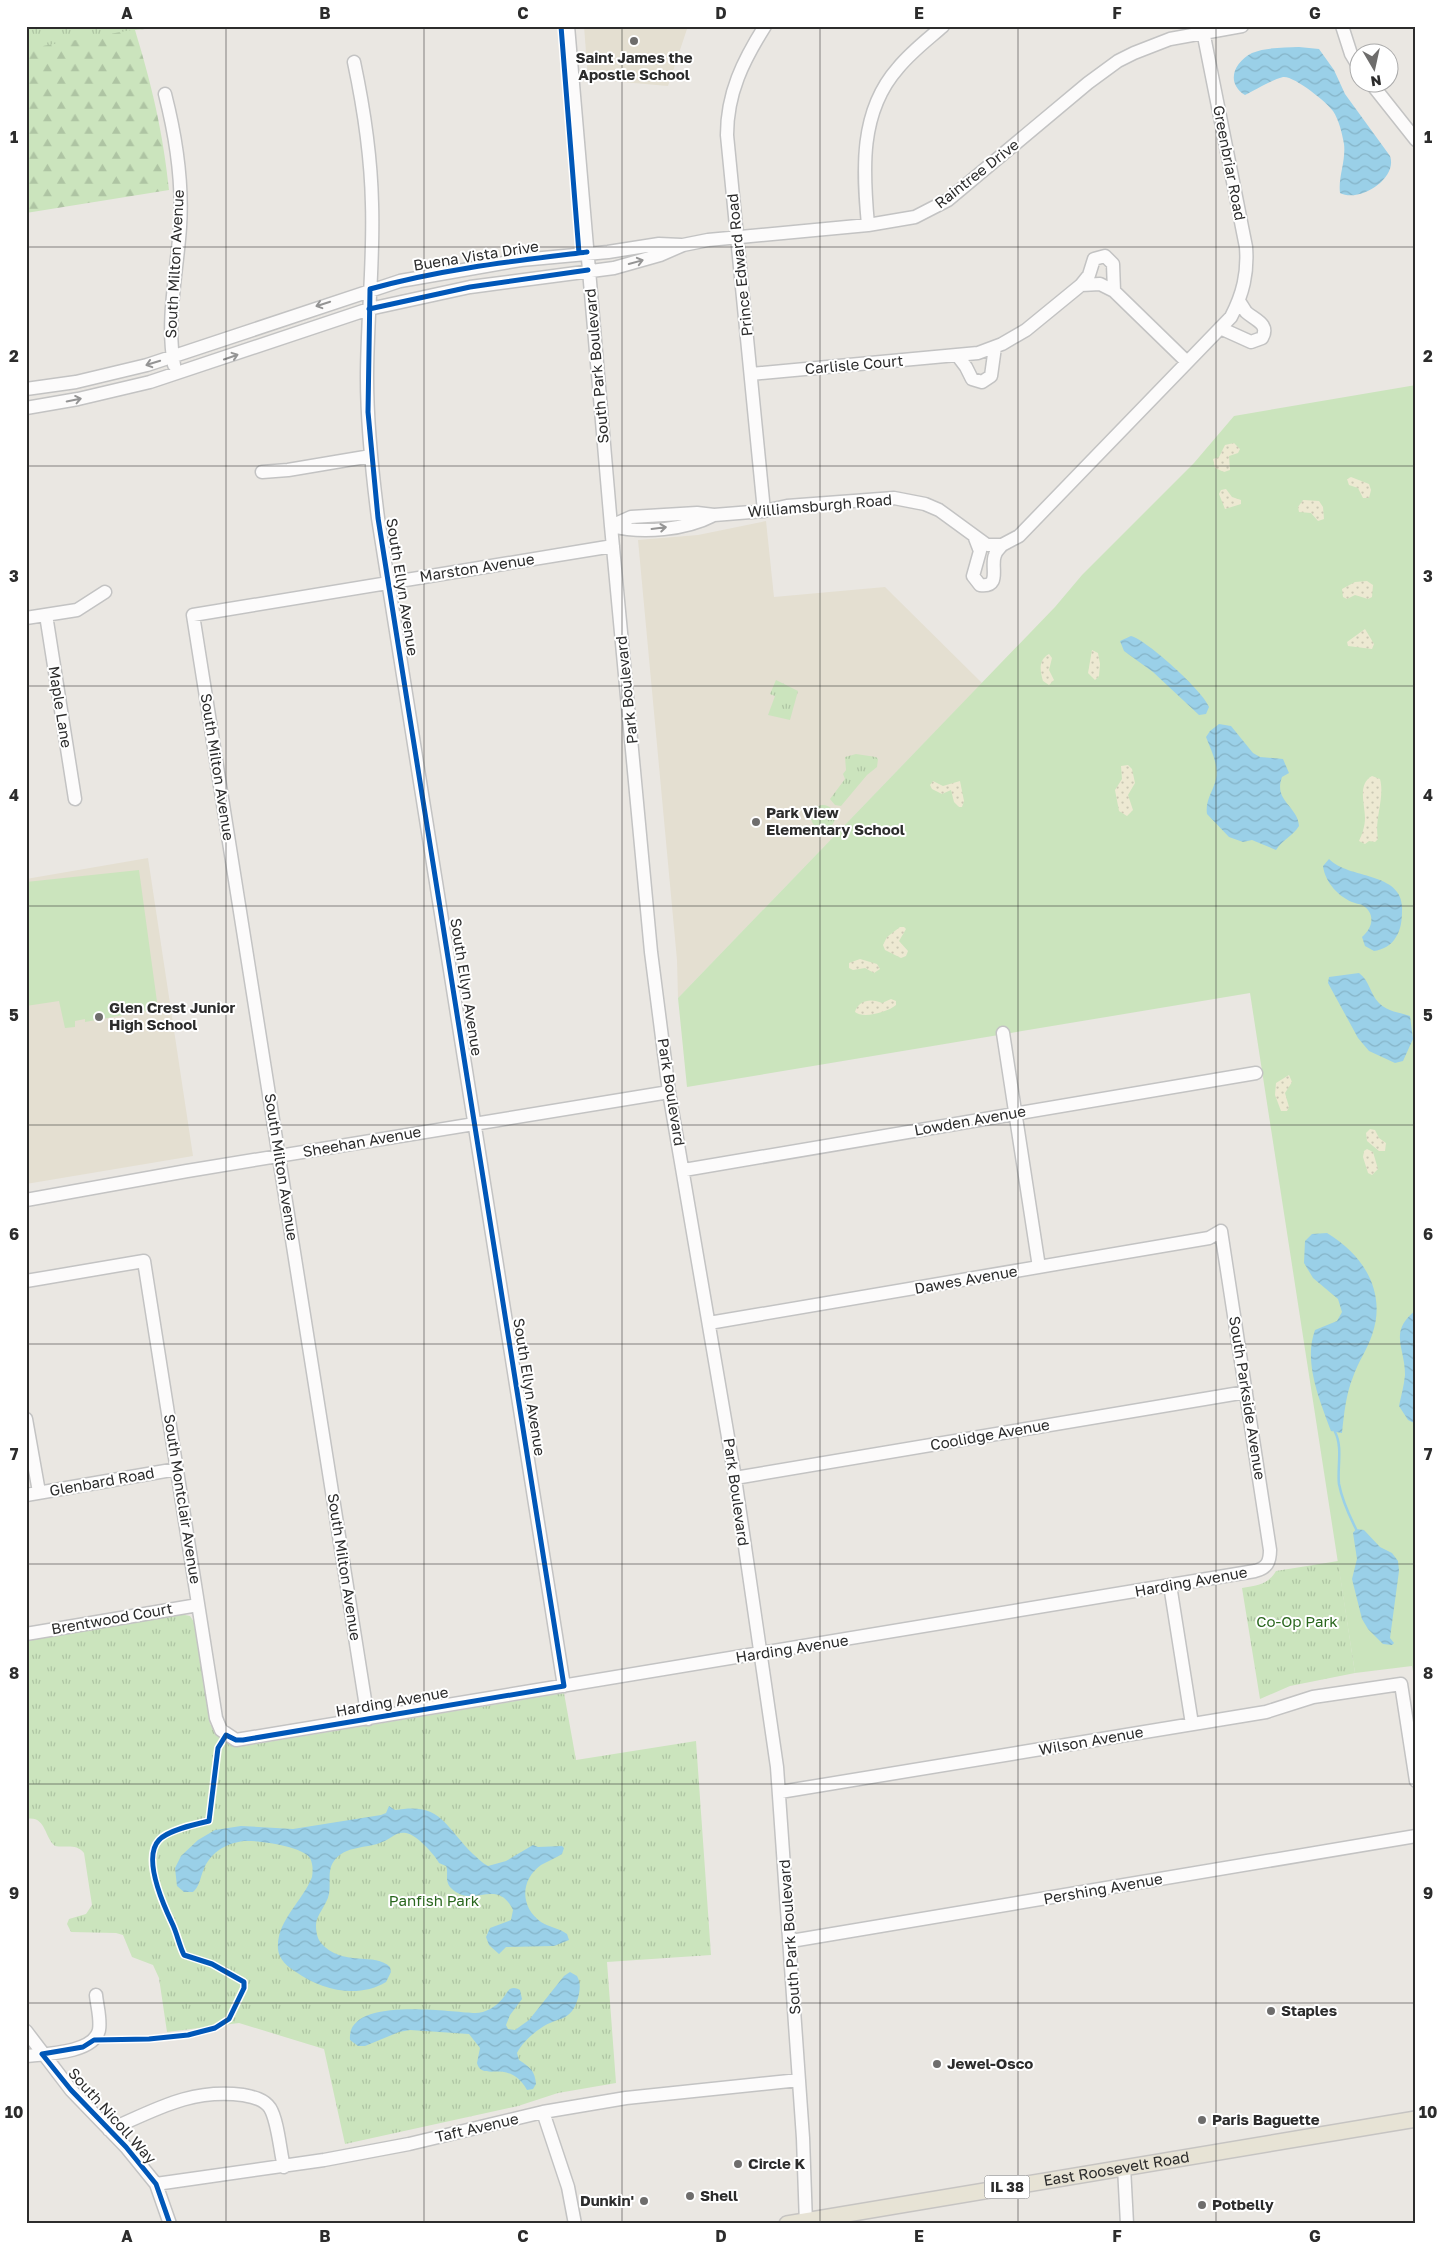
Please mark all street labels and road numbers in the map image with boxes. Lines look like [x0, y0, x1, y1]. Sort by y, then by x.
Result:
street label: Greenbriar Road [1210, 104, 1250, 222]
street label: Raintree Drive [931, 135, 1022, 212]
street label: South Milton Avenue [161, 189, 187, 339]
street label: Prince Edward Road [723, 193, 755, 337]
street label: Buena Vista Drive [412, 236, 540, 274]
street label: South Park Boulevard [580, 288, 612, 444]
street label: Carlisle Court [804, 351, 904, 377]
street label: Williamsburgh Road [747, 490, 893, 520]
street label: South Ellyn Avenue [383, 517, 423, 657]
street label: Marston Avenue [418, 549, 536, 585]
street label: Park Boulevard [611, 635, 641, 745]
street label: Maple Lane [46, 665, 76, 749]
street label: South Milton Avenue [197, 692, 239, 842]
street label: South Ellyn Avenue [447, 917, 487, 1057]
street label: Park Boulevard [655, 1037, 689, 1147]
street label: South Milton Avenue [261, 1092, 303, 1242]
street label: Lowden Avenue [913, 1101, 1027, 1139]
street label: Sheehan Avenue [301, 1122, 423, 1160]
street label: Dawes Avenue [913, 1261, 1019, 1297]
street label: South Parkside Avenue [1226, 1315, 1270, 1481]
street label: South Ellyn Avenue [510, 1317, 550, 1457]
street label: South Montclair Avenue [161, 1413, 205, 1585]
street label: Coolidge Avenue [929, 1415, 1051, 1453]
street label: Park Boulevard [721, 1437, 753, 1547]
street label: Glenbard Road [48, 1463, 156, 1499]
street label: South Milton Avenue [324, 1492, 366, 1642]
street label: Harding Avenue [1133, 1562, 1249, 1600]
street label: Brentwood Court [50, 1598, 174, 1638]
street label: Harding Avenue [734, 1630, 850, 1666]
street label: Harding Avenue [334, 1682, 450, 1720]
street label: Wilson Avenue [1037, 1722, 1145, 1758]
street label: South Park Boulevard [775, 1859, 803, 2015]
street label: Pershing Avenue [1042, 1869, 1164, 1907]
street label: South Nicoll Way [65, 2064, 161, 2167]
street label: Taft Avenue [433, 2109, 520, 2145]
street label: East Roosevelt Road [1042, 2147, 1191, 2189]
road number: IL 38 [984, 2176, 1030, 2198]

